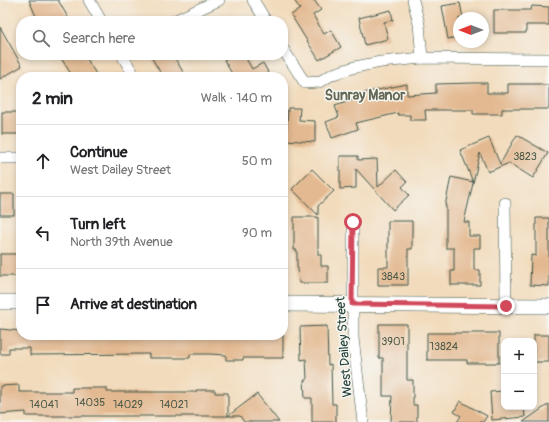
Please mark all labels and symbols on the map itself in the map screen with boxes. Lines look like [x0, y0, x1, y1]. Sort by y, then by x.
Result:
north arrow [453, 12, 489, 48]
district label: Sunray Manor [325, 87, 406, 104]
house number: 3823 [513, 150, 537, 163]
route start [344, 213, 362, 231]
house number: 3843 [381, 270, 405, 283]
street label: West Dailey Street [332, 295, 356, 398]
route end [497, 297, 515, 315]
house number: 3901 [381, 335, 405, 348]
house number: 13824 [430, 340, 459, 353]
house number: 14035 [75, 396, 105, 409]
house number: 14041 [30, 398, 58, 411]
house number: 14029 [113, 398, 143, 411]
house number: 14021 [160, 398, 188, 411]

